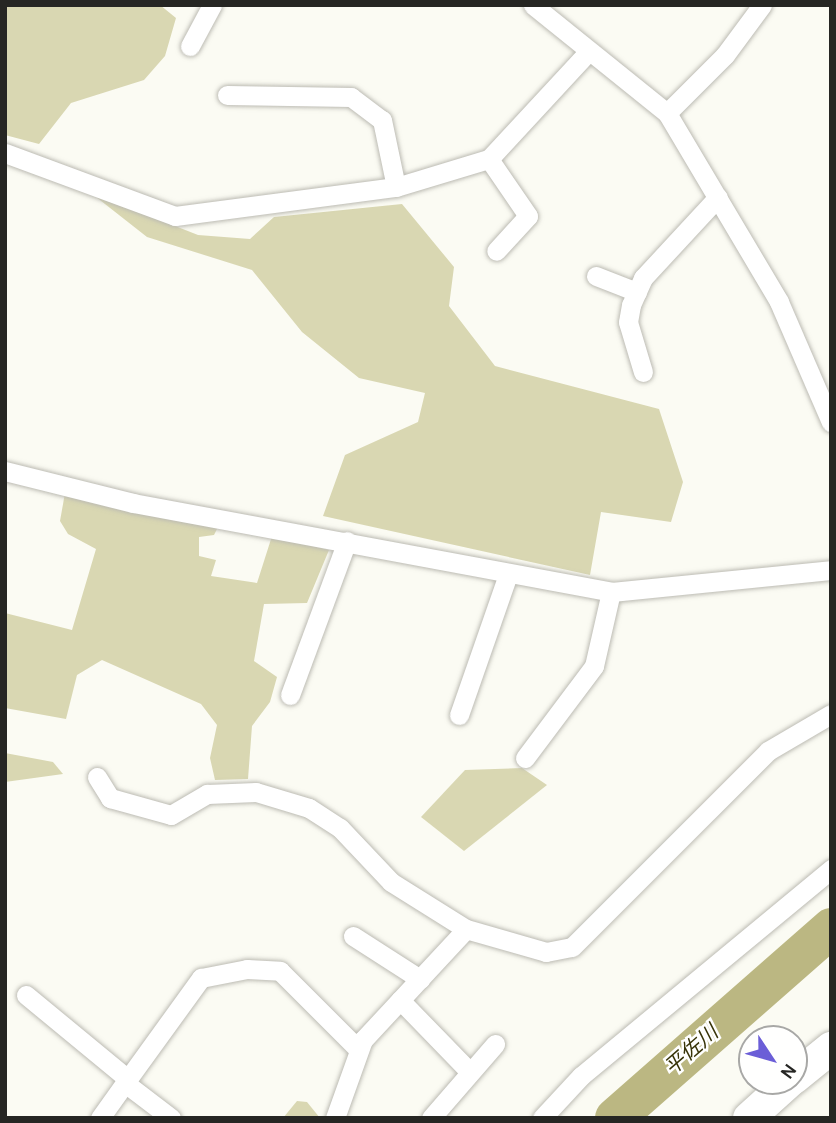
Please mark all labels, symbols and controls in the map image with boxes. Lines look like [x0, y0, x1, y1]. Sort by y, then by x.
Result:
water label: 平佐川 [659, 1020, 723, 1080]
north arrow [738, 1025, 808, 1095]
text: N [775, 1059, 801, 1083]

